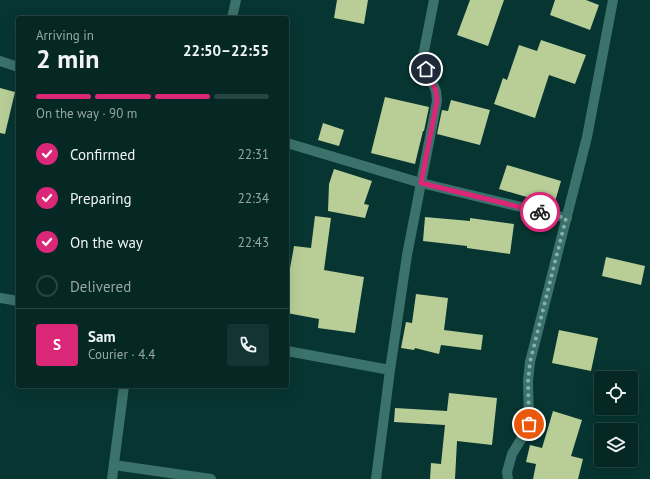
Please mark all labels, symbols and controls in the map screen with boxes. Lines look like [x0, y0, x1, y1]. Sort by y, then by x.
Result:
text: Arriving in [36, 27, 94, 44]
text: 22:50–22:55 [183, 41, 269, 60]
text: 2 min [36, 42, 99, 75]
pin [409, 52, 443, 86]
icon: home [415, 58, 437, 80]
text: On the way · 90 m [36, 105, 137, 122]
icon: check [36, 143, 58, 165]
text: Confirmed [70, 145, 135, 164]
text: 22:31 [238, 146, 269, 163]
icon: check [36, 187, 58, 209]
text: Preparing [70, 189, 132, 208]
text: 22:34 [238, 190, 269, 207]
courier [520, 192, 560, 232]
icon: bike [529, 201, 551, 223]
icon: check [36, 231, 58, 253]
text: On the way [70, 233, 143, 252]
text: 22:43 [238, 234, 269, 251]
text: Delivered [70, 277, 131, 296]
button: phone [227, 324, 269, 366]
text: Sam [88, 327, 115, 346]
text: S [53, 335, 61, 354]
text: Courier · 4.4 [88, 346, 155, 363]
map controls [594, 371, 638, 467]
button: locate [594, 371, 638, 415]
pin [512, 407, 546, 441]
icon: bag [518, 413, 540, 435]
button: layers [594, 423, 638, 467]

